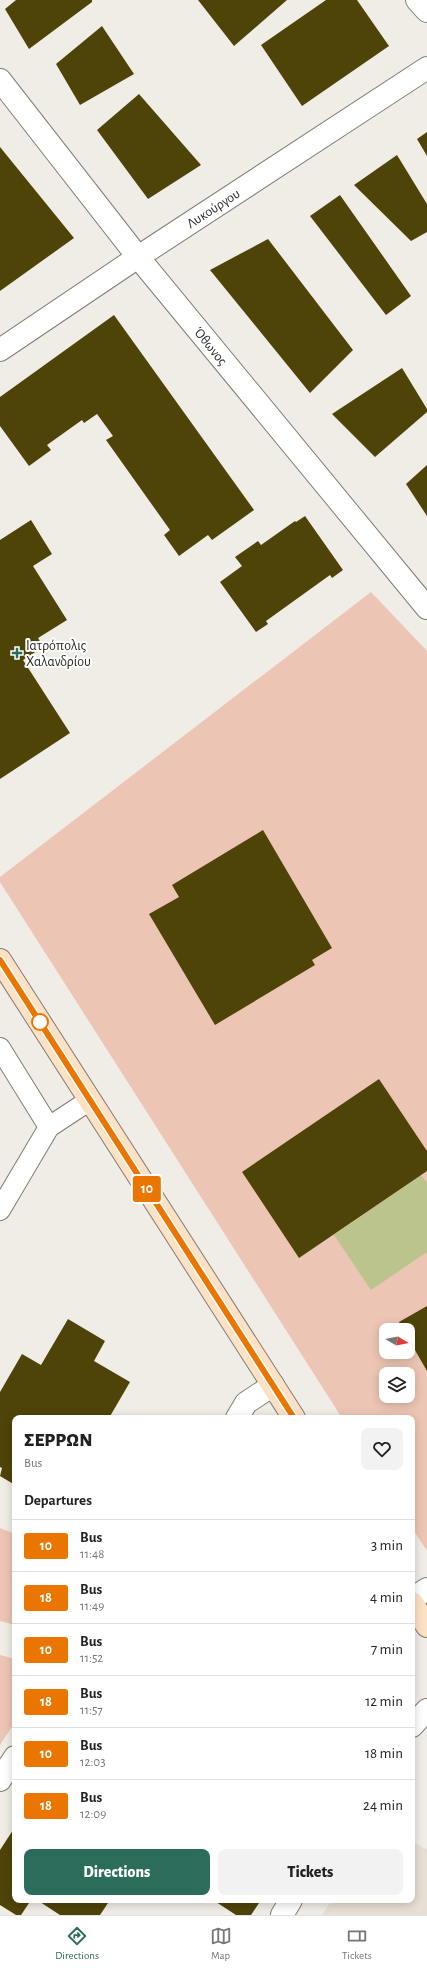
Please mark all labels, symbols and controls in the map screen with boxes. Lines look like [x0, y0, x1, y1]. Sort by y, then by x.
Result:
street label: Λυκούργου [184, 187, 243, 231]
street label: Όθωνος [191, 325, 230, 369]
place label: Ιατρόπολις Χαλανδρίου [26, 639, 91, 669]
marker: Ιατρόπολις Χαλανδρίου [11, 647, 23, 659]
unlabelled marker [31, 1013, 49, 1031]
line badge: 10 [129, 1176, 165, 1202]
text: 10 [141, 1182, 153, 1196]
north arrow [379, 1323, 415, 1359]
map controls [379, 1323, 415, 1403]
button: layers [379, 1367, 415, 1403]
button: heart [361, 1428, 403, 1470]
text: ΣΕΡΡΩΝ [24, 1431, 93, 1450]
text: Bus [24, 1457, 42, 1470]
text: Departures [24, 1493, 92, 1508]
text: Bus [80, 1530, 102, 1545]
text: 3 min [371, 1538, 403, 1553]
text: 10 [40, 1539, 52, 1553]
text: 11:48 [80, 1548, 104, 1561]
text: Bus [80, 1582, 102, 1597]
text: 4 min [370, 1590, 403, 1605]
text: 18 [40, 1591, 52, 1605]
text: 11:49 [80, 1600, 104, 1613]
text: Bus [80, 1634, 102, 1649]
text: 7 min [371, 1642, 403, 1657]
text: 10 [40, 1643, 52, 1657]
text: 11:52 [80, 1652, 103, 1665]
text: Bus [80, 1686, 102, 1701]
text: 12 min [365, 1694, 403, 1709]
text: 18 [40, 1695, 52, 1709]
text: 11:57 [80, 1704, 103, 1717]
text: Bus [80, 1738, 102, 1753]
text: 18 min [365, 1746, 403, 1761]
text: 10 [40, 1747, 52, 1761]
text: 12:03 [80, 1756, 106, 1769]
text: Bus [80, 1790, 102, 1805]
text: 24 min [363, 1798, 403, 1813]
text: 18 [40, 1799, 52, 1813]
text: 12:09 [80, 1808, 106, 1821]
button: Directions [24, 1849, 210, 1895]
button: Tickets [218, 1849, 403, 1895]
tab: Directions [55, 1925, 99, 1962]
tab: Map [210, 1925, 232, 1962]
tab: Tickets [342, 1925, 372, 1962]

